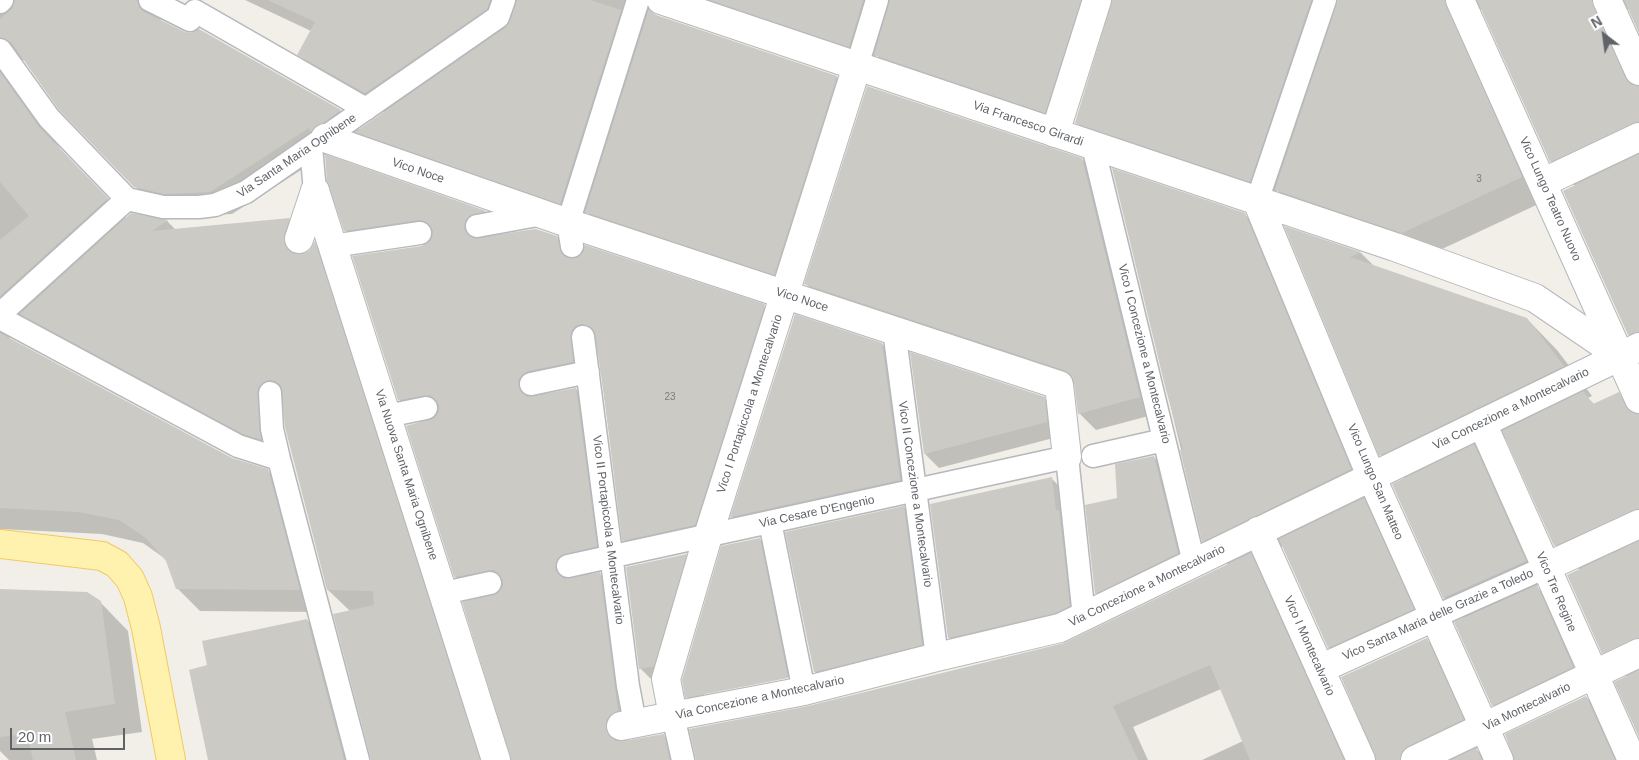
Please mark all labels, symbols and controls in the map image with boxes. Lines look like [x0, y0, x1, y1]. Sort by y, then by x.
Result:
north arrow [1579, 10, 1629, 60]
text: N [1588, 13, 1605, 31]
street label: Via Francesco Girardi [971, 98, 1085, 150]
street label: Via Santa Maria Ognibene [235, 111, 359, 201]
street label: Vico Lungo Teatro Nuovo [1516, 135, 1584, 263]
street label: Vico Noce [390, 155, 446, 187]
house number: 3 [1476, 173, 1482, 185]
street label: Vico I Concezione a Montecalvario [1115, 263, 1173, 445]
street label: Vico Noce [774, 285, 830, 315]
street label: Vico I Portapiccola a Montecalvario [714, 313, 786, 495]
street label: Via Concezione a Montecalvario [1431, 365, 1591, 453]
street label: Via Nuova Santa Maria Ognibene [372, 388, 440, 562]
house number: 23 [664, 391, 676, 403]
street label: Vico II Concezione a Montecalvario [895, 400, 935, 588]
street label: Vico Lungo San Matteo [1344, 422, 1406, 542]
street label: Vico II Portapiccola a Montecalvario [589, 435, 627, 625]
street label: Via Cesare D'Engenio [758, 493, 876, 531]
street label: Via Concezione a Montecalvario [1067, 542, 1227, 630]
street label: Vico Tre Regine [1533, 550, 1579, 634]
street label: Vico Santa Maria delle Grazie a Toledo [1340, 566, 1536, 664]
street label: Vico I Montecalvario [1280, 594, 1338, 698]
street label: Via Concezione a Montecalvario [674, 673, 846, 723]
street label: Via Montecalvario [1481, 680, 1573, 734]
scale bar [12, 718, 128, 750]
text: 20 m [18, 728, 51, 745]

